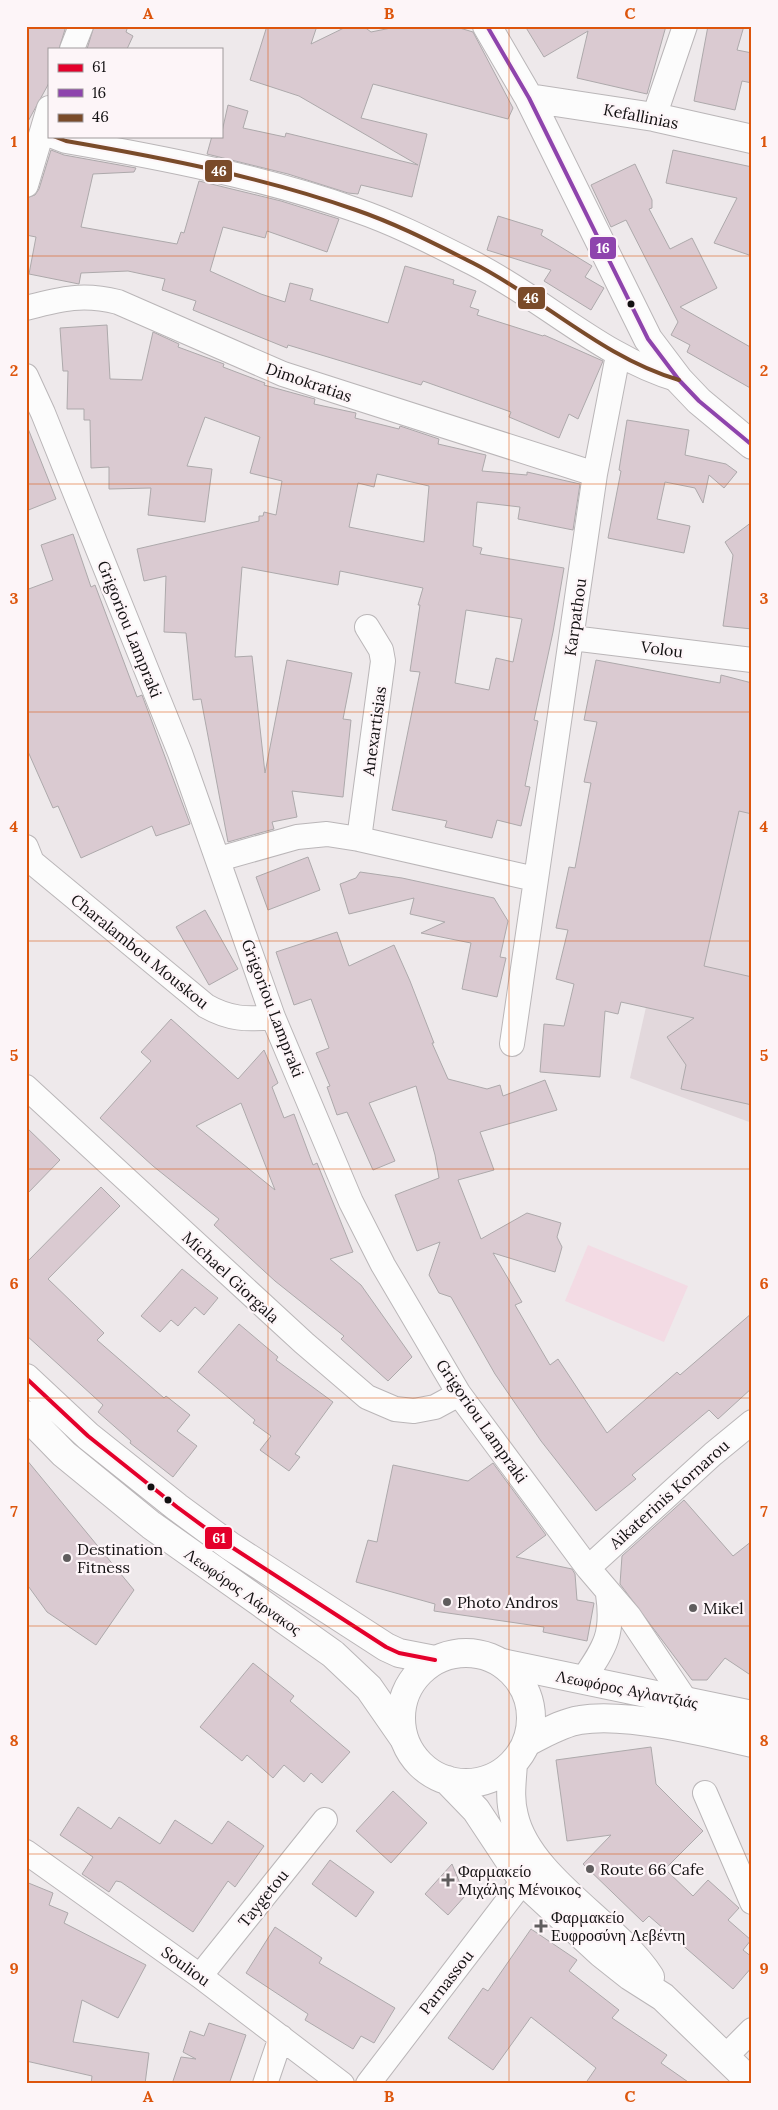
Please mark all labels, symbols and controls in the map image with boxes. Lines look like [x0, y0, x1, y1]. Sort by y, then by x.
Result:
text: A [143, 3, 154, 23]
text: B [384, 3, 395, 23]
text: C [624, 3, 636, 23]
legend [48, 48, 222, 138]
text: 61 [92, 57, 106, 76]
text: 16 [92, 83, 106, 102]
street label: Kefallinias [602, 99, 680, 133]
text: 46 [92, 107, 109, 126]
text: 1 [11, 131, 17, 151]
text: 1 [761, 131, 767, 151]
line badge: 46 [204, 159, 233, 183]
text: 46 [211, 162, 227, 180]
line badge: 16 [589, 236, 617, 260]
text: 16 [596, 239, 610, 257]
line badge: 46 [517, 286, 546, 310]
text: 46 [523, 289, 539, 307]
unlabelled marker [626, 299, 636, 309]
street label: Dimokratias [263, 358, 355, 406]
text: 2 [10, 360, 18, 380]
text: 2 [760, 360, 768, 380]
street label: Grigoriou Lampraki [93, 557, 167, 701]
street label: Karpathou [560, 576, 590, 657]
text: 3 [10, 588, 19, 608]
text: 3 [760, 588, 769, 608]
street label: Volou [639, 636, 685, 662]
street label: Anexartisias [358, 685, 390, 778]
text: 4 [10, 816, 19, 836]
text: 4 [760, 816, 769, 836]
street label: Charalambou Mouskou [67, 889, 213, 1013]
street label: Grigoriou Lampraki [237, 936, 309, 1080]
text: 5 [10, 1045, 19, 1065]
text: 5 [760, 1045, 769, 1065]
street label: Michael Giorgala [178, 1227, 284, 1327]
text: 6 [9, 1273, 19, 1293]
text: 6 [759, 1273, 769, 1293]
street label: Grigoriou Lampraki [432, 1355, 532, 1487]
street label: Aikaterinis Kornarou [604, 1435, 733, 1554]
unlabelled marker [146, 1482, 156, 1492]
unlabelled marker [163, 1495, 173, 1505]
text: 7 [10, 1501, 18, 1521]
text: 7 [760, 1501, 768, 1521]
line badge: 61 [204, 1526, 233, 1550]
text: 61 [212, 1529, 226, 1547]
place label: Destination Fitness [77, 1539, 164, 1577]
street label: Λεωφόρος Λάρνακος [181, 1543, 306, 1639]
marker: Destination Fitness [61, 1552, 73, 1564]
place label: Photo Andros [457, 1592, 558, 1612]
marker: Photo Andros [441, 1596, 453, 1608]
place label: Mikel [703, 1598, 744, 1618]
marker: Mikel [687, 1602, 699, 1614]
street label: Λεωφόρος Αγλαντζιάς [554, 1665, 701, 1713]
text: 8 [9, 1730, 19, 1750]
text: 8 [759, 1730, 769, 1750]
place label: Route 66 Cafe [600, 1859, 704, 1879]
place label: Φαρμακείο Μιχάλης Μένοικος [458, 1861, 581, 1899]
marker: Route 66 Cafe [584, 1863, 596, 1875]
street label: Taygetou [234, 1865, 293, 1931]
marker: Φαρμακείο Μιχάλης Μένοικος [442, 1874, 454, 1886]
place label: Φαρμακείο Ευφροσύνη Λεβέντη [551, 1907, 685, 1945]
marker: Φαρμακείο Ευφροσύνη Λεβέντη [535, 1920, 547, 1932]
street label: Souliou [158, 1942, 215, 1991]
street label: Parnassou [415, 1945, 478, 2018]
text: 9 [9, 1958, 19, 1978]
text: 9 [759, 1958, 769, 1978]
text: A [143, 2086, 154, 2106]
text: B [384, 2086, 395, 2106]
text: C [624, 2086, 636, 2106]

